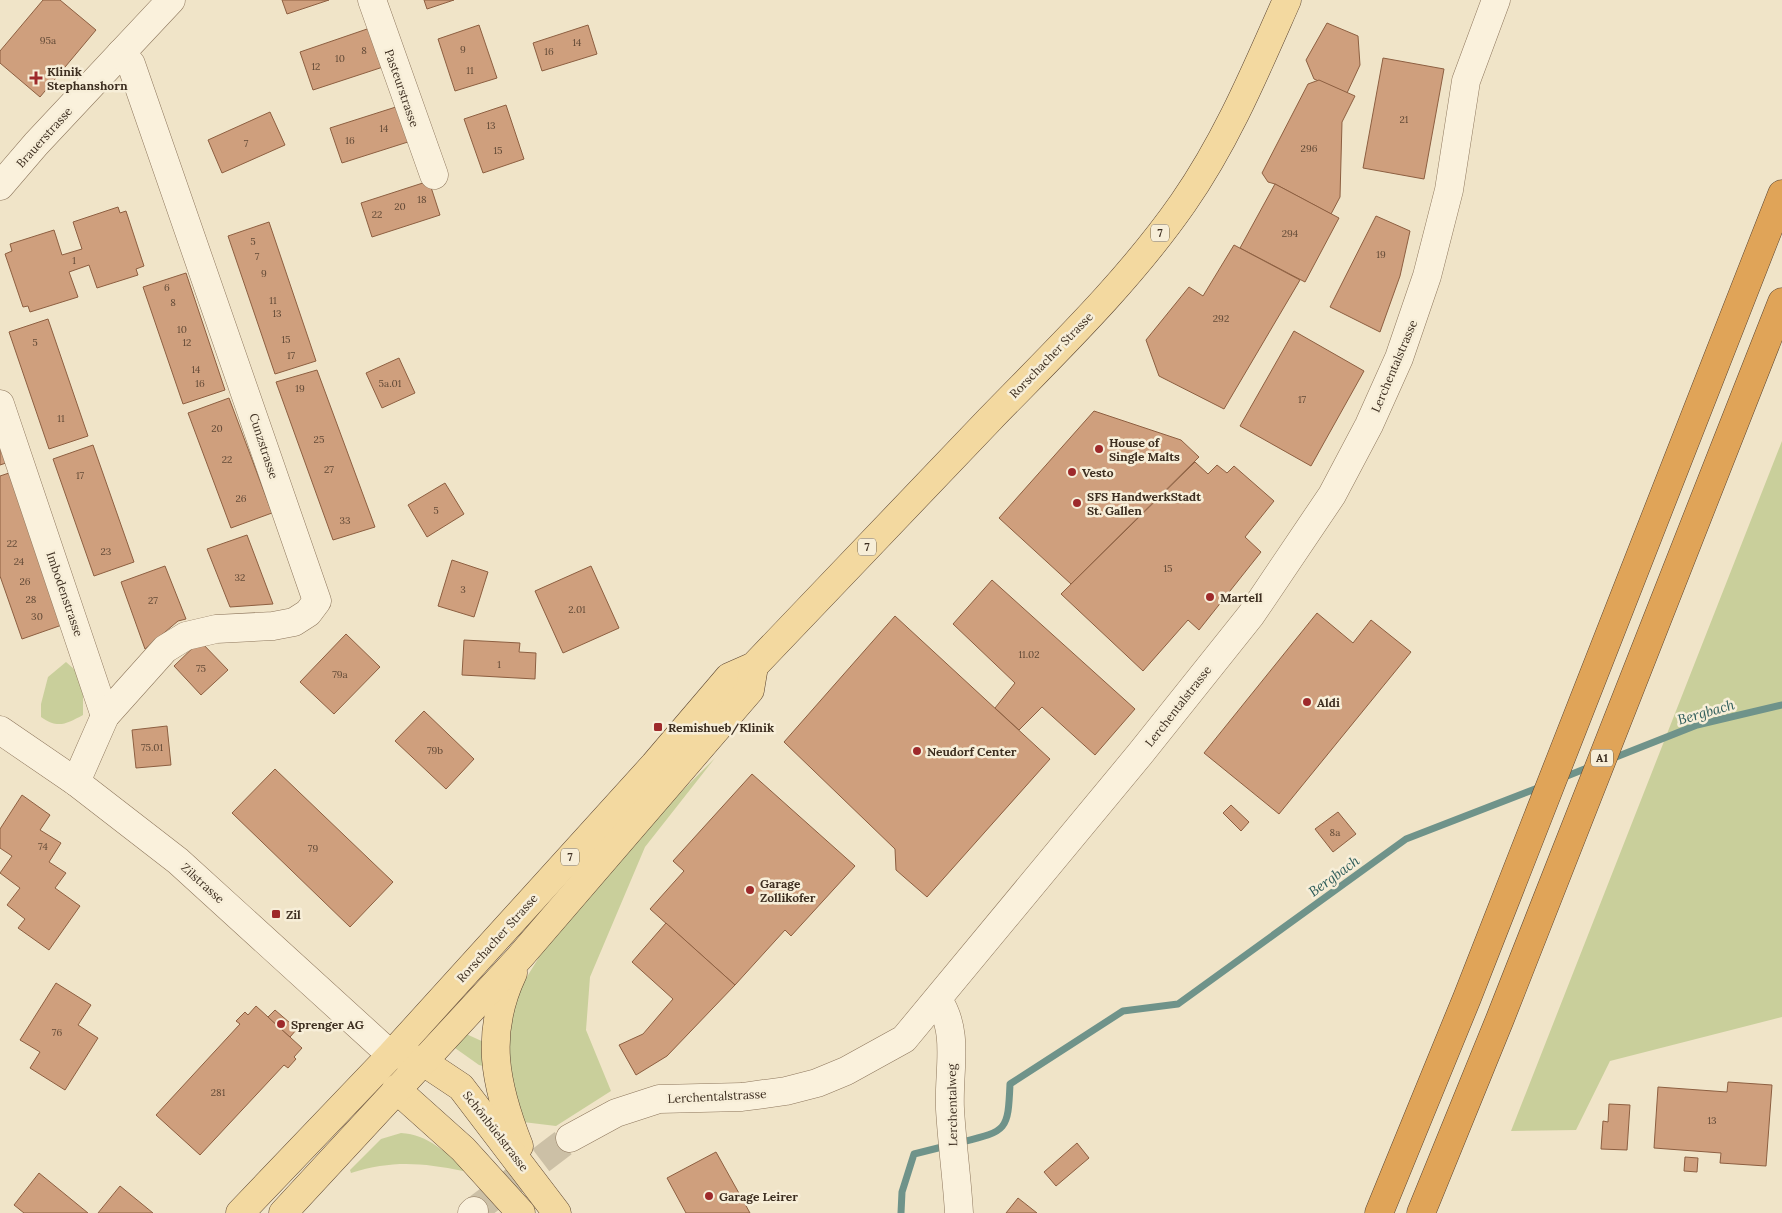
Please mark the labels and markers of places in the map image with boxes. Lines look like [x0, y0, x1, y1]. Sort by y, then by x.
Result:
place label: Klinik Stephanshorn [47, 64, 128, 93]
marker: Klinik Stephanshorn [29, 71, 43, 85]
place label: House of Single Malts [1109, 435, 1180, 464]
marker: House of Single Malts [1093, 443, 1105, 455]
place label: Vesto [1082, 465, 1114, 480]
marker: Vesto [1066, 466, 1078, 478]
place label: SFS HandwerkStadt St. Gallen [1087, 489, 1202, 518]
marker: SFS HandwerkStadt St. Gallen [1071, 497, 1083, 509]
place label: Martell [1220, 590, 1263, 605]
marker: Martell [1204, 591, 1216, 603]
place label: Aldi [1317, 695, 1340, 710]
marker: Aldi [1301, 696, 1313, 708]
place label: Remishueb/Klinik [668, 720, 774, 736]
marker: Remishueb/Klinik [652, 721, 664, 733]
place label: Neudorf Center [927, 744, 1017, 759]
marker: Neudorf Center [911, 745, 923, 757]
place label: Garage Zollikofer [760, 876, 816, 905]
marker: Garage Zollikofer [744, 884, 756, 896]
place label: Zil [286, 907, 301, 922]
marker: Zil [270, 908, 282, 920]
place label: Sprenger AG [291, 1017, 364, 1032]
marker: Sprenger AG [275, 1018, 287, 1030]
place label: Garage Leirer [719, 1189, 798, 1204]
marker: Garage Leirer [703, 1190, 715, 1202]

